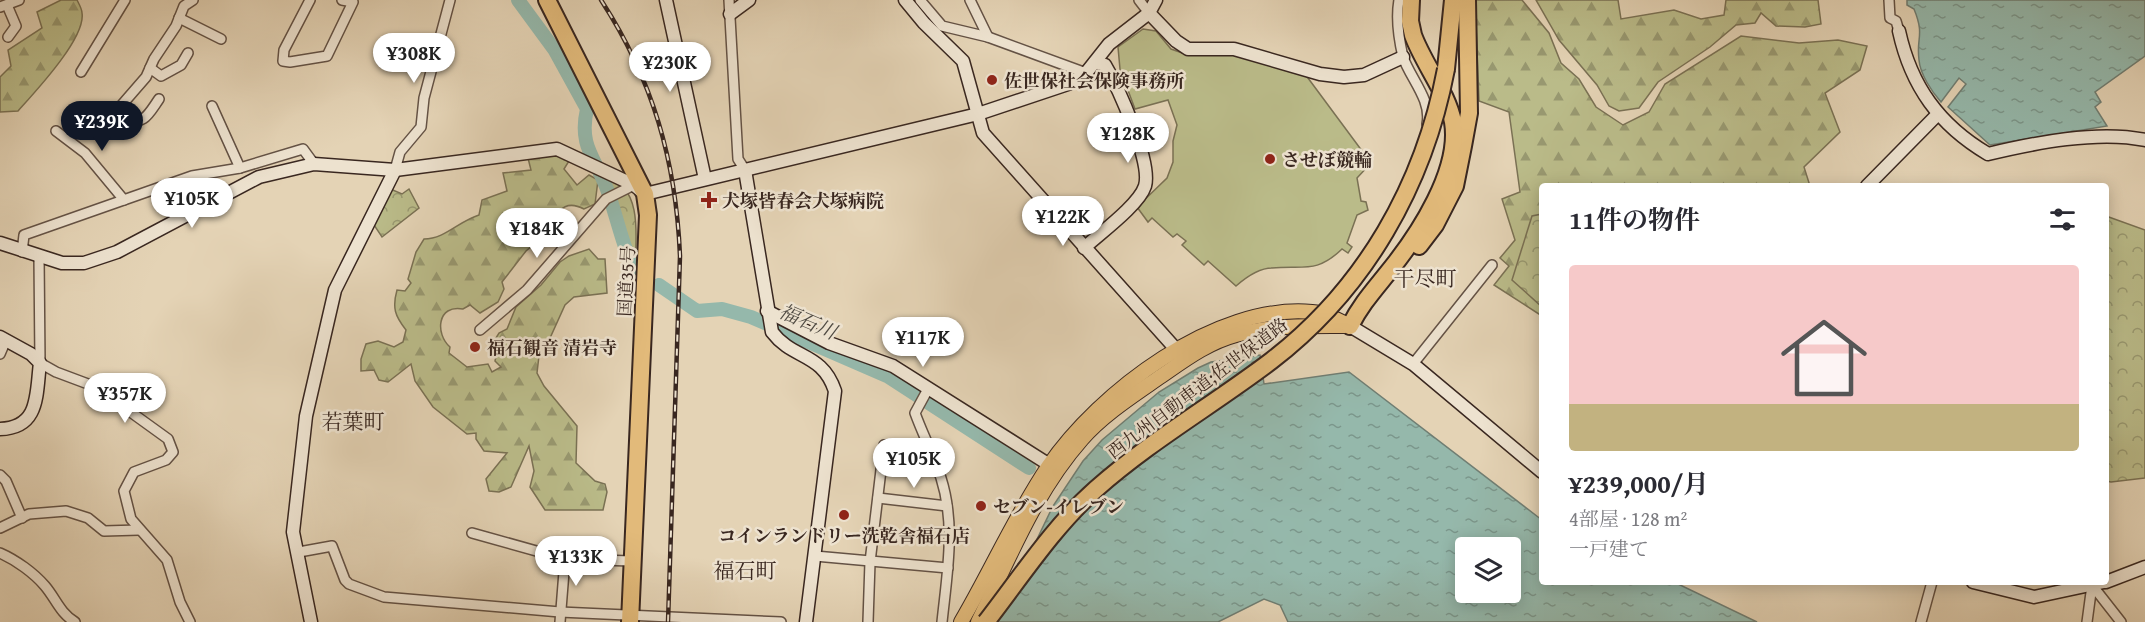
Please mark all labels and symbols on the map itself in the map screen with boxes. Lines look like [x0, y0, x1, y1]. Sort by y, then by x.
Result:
pin: ¥308K [372, 33, 456, 84]
pin: ¥230K [628, 42, 712, 93]
place label: 佐世保社会保険事務所 [1004, 67, 1184, 94]
marker: 佐世保社会保険事務所 [985, 73, 999, 87]
pin: ¥239K [60, 101, 144, 152]
pin: ¥128K [1086, 113, 1170, 164]
place label: させぼ競輪 [1282, 146, 1372, 173]
marker: させぼ競輪 [1263, 152, 1277, 166]
pin: ¥105K [150, 178, 234, 229]
place label: 犬塚皆春会犬塚病院 [722, 187, 884, 214]
marker: 犬塚皆春会犬塚病院 [700, 191, 718, 209]
pin: ¥122K [1021, 196, 1105, 247]
pin: ¥184K [495, 208, 579, 259]
street label: 国道35号 [611, 245, 641, 317]
district label: 干尽町 [1394, 263, 1457, 294]
water label: 福石川 [775, 296, 843, 347]
street label: 西九州自動車道;佐世保道路 [1101, 311, 1293, 465]
pin: ¥117K [881, 317, 965, 368]
place label: 福石観音 清岩寺 [487, 334, 617, 361]
marker: 福石観音 清岩寺 [468, 340, 482, 354]
pin: ¥357K [83, 373, 167, 424]
district label: 若葉町 [322, 406, 385, 437]
pin: ¥105K [872, 438, 956, 489]
place label: セブン-イレブン [993, 493, 1124, 520]
marker: セブン-イレブン [974, 499, 988, 513]
marker: コインランドリー洗乾舎福石店 [837, 508, 851, 522]
place label: コインランドリー洗乾舎福石店 [718, 522, 970, 549]
pin: ¥133K [534, 536, 618, 587]
district label: 福石町 [714, 555, 777, 586]

